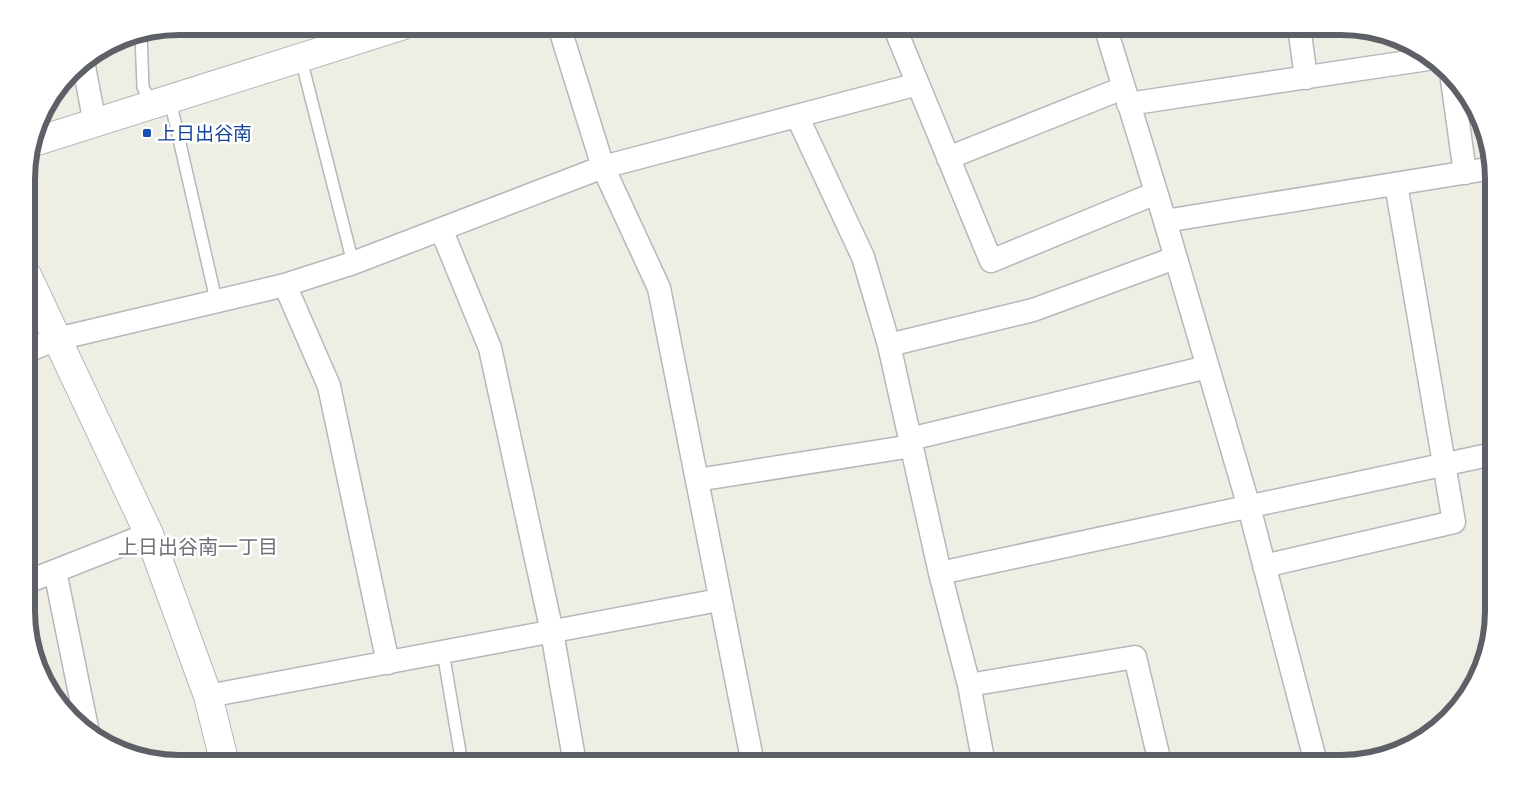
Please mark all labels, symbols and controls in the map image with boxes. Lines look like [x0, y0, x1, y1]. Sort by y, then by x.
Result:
place label: 上日出谷南 [157, 121, 252, 145]
marker: 上日出谷南 [141, 127, 153, 139]
district label: 上日出谷南一丁目 [118, 534, 278, 559]

